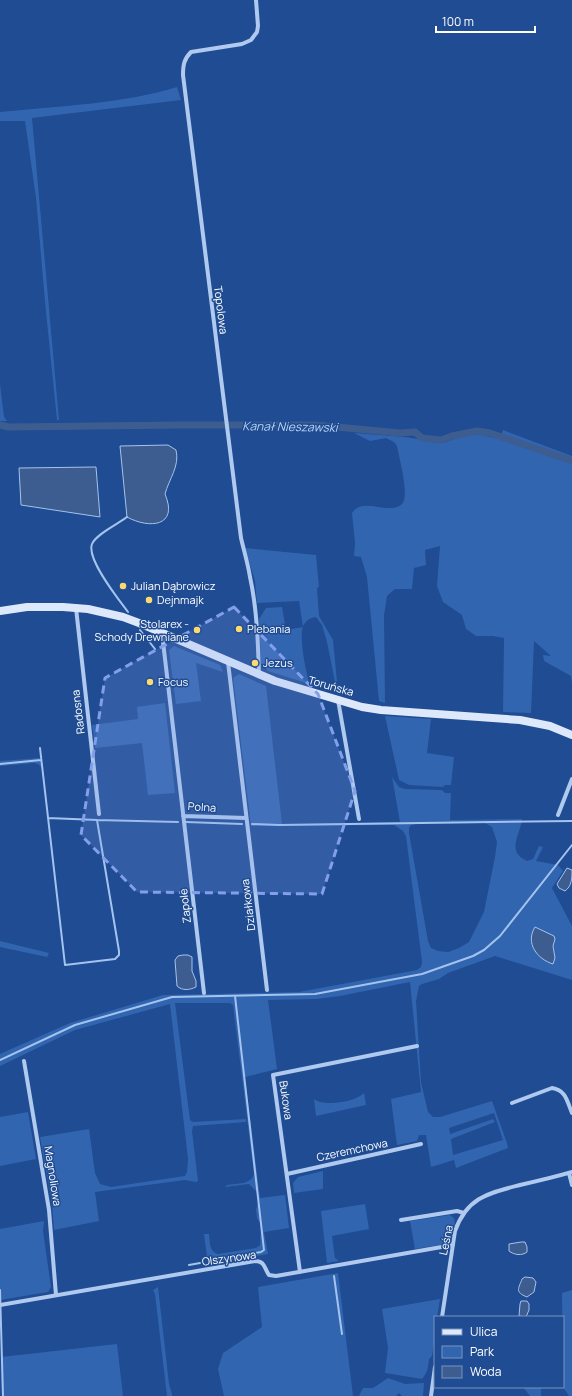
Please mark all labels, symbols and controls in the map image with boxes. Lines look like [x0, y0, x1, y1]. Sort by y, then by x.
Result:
scale bar [436, 8, 535, 34]
text: 100 m [442, 13, 474, 30]
street label: Topolowa [211, 285, 232, 335]
water label: Kanał Nieszawski [242, 417, 340, 436]
place label: Julian Dąbrowicz [131, 578, 216, 593]
marker: Julian Dąbrowicz [118, 581, 128, 591]
place label: Dejnmajk [157, 592, 204, 607]
marker: Dejnmajk [144, 595, 154, 605]
place label: Stolarex - Schody Drewniane [95, 616, 190, 644]
place label: Plebania [247, 621, 290, 636]
marker: Plebania [234, 624, 244, 634]
marker: Stolarex - Schody Drewniane [192, 625, 202, 635]
place label: Jezus [263, 655, 293, 670]
marker: Jezus [250, 658, 260, 668]
street label: Toruńska [307, 672, 356, 699]
place label: Focus [158, 674, 189, 689]
marker: Focus [145, 677, 155, 687]
street label: Radosna [67, 689, 88, 735]
street label: Polna [187, 798, 217, 815]
street label: Działkowa [237, 878, 258, 932]
street label: Zapole [175, 887, 194, 924]
street label: Bukowa [276, 1080, 297, 1120]
street label: Czeremchowa [315, 1135, 389, 1164]
street label: Magnoliowa [41, 1145, 66, 1207]
street label: Leśna [435, 1223, 456, 1256]
street label: Olszynowa [201, 1246, 257, 1269]
legend [434, 1316, 564, 1388]
text: Ulica [470, 1323, 497, 1340]
text: Park [470, 1343, 495, 1360]
text: Woda [470, 1363, 501, 1380]

